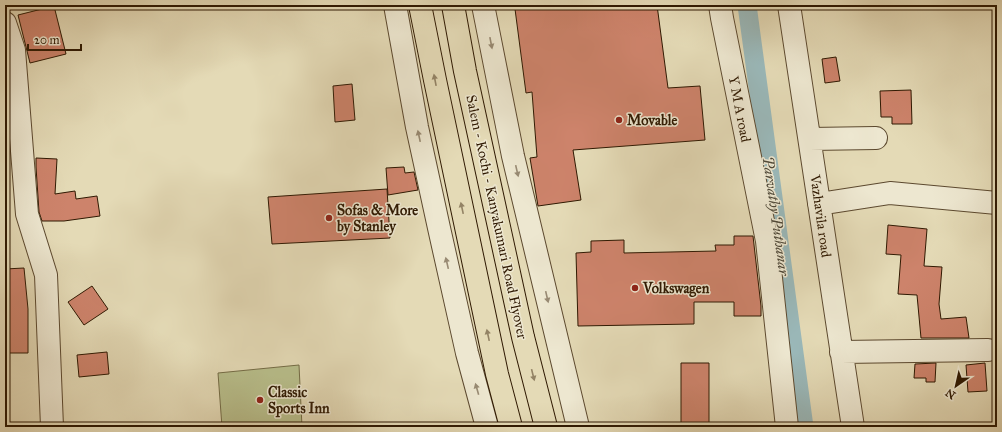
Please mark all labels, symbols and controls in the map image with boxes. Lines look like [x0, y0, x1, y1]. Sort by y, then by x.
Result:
scale bar [28, 26, 81, 52]
text: 20 m [34, 33, 60, 47]
one-way arrow [488, 37, 494, 49]
one-way arrow [432, 74, 438, 86]
street label: Y M A road [725, 75, 754, 144]
street label: Salem - Kochi - Kanyakumari Road Flyover [462, 93, 531, 342]
place label: Movable [627, 112, 677, 129]
marker: Movable [614, 115, 624, 125]
one-way arrow [416, 130, 422, 142]
water label: Parvathy Puthanar [759, 155, 793, 277]
one-way arrow [514, 165, 520, 177]
street label: Vazhavila road [806, 173, 835, 258]
one-way arrow [458, 201, 464, 214]
place label: Sofas & More by Stanley [336, 202, 418, 236]
marker: Sofas & More by Stanley [324, 213, 334, 223]
one-way arrow [443, 257, 449, 269]
place label: Volkswagen [642, 280, 710, 298]
marker: Volkswagen [630, 283, 640, 293]
one-way arrow [544, 291, 550, 303]
one-way arrow [485, 329, 491, 341]
north arrow [936, 366, 976, 406]
one-way arrow [530, 369, 536, 381]
one-way arrow [474, 383, 480, 395]
place label: Classic Sports Inn [268, 384, 330, 418]
text: N [943, 386, 958, 402]
marker: Classic Sports Inn [255, 395, 265, 405]

